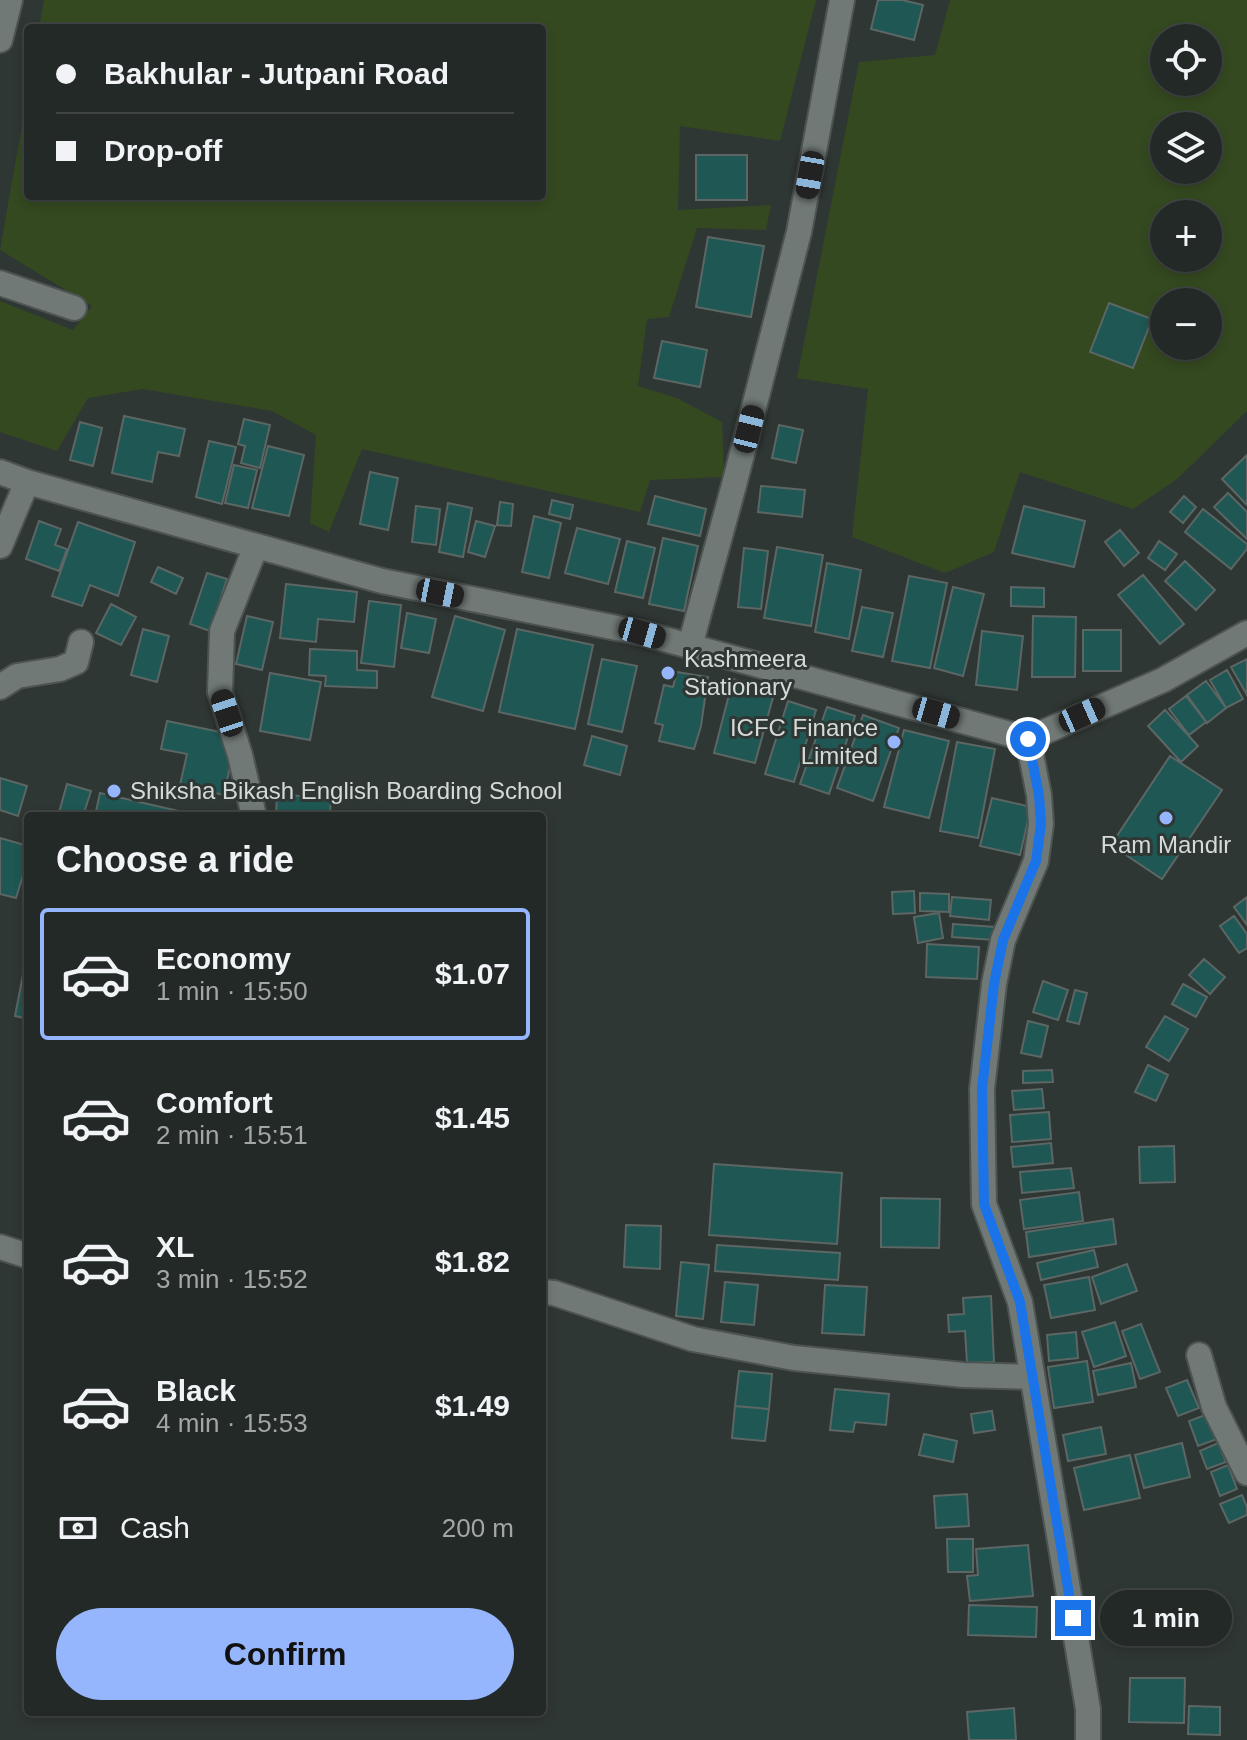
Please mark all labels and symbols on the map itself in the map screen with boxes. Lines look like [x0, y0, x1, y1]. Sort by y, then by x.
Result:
car [794, 149, 826, 201]
car [732, 403, 766, 455]
car [414, 577, 466, 609]
car [616, 615, 668, 651]
place label: Kashmeera Stationary [684, 645, 807, 700]
marker: Kashmeera Stationary [659, 664, 677, 682]
car [208, 686, 246, 740]
car [1055, 694, 1109, 736]
car [910, 695, 962, 731]
place label: ICFC Finance Limited [730, 714, 878, 769]
route start [1010, 721, 1046, 757]
marker: ICFC Finance Limited [885, 733, 903, 751]
place label: Shiksha Bikash English Boarding School [130, 777, 562, 804]
marker: Shiksha Bikash English Boarding School [105, 782, 123, 800]
marker: Ram Mandir [1157, 809, 1175, 827]
place label: Ram Mandir [1101, 831, 1231, 858]
callout: 1 min [1101, 1590, 1233, 1646]
route end [1055, 1600, 1091, 1636]

